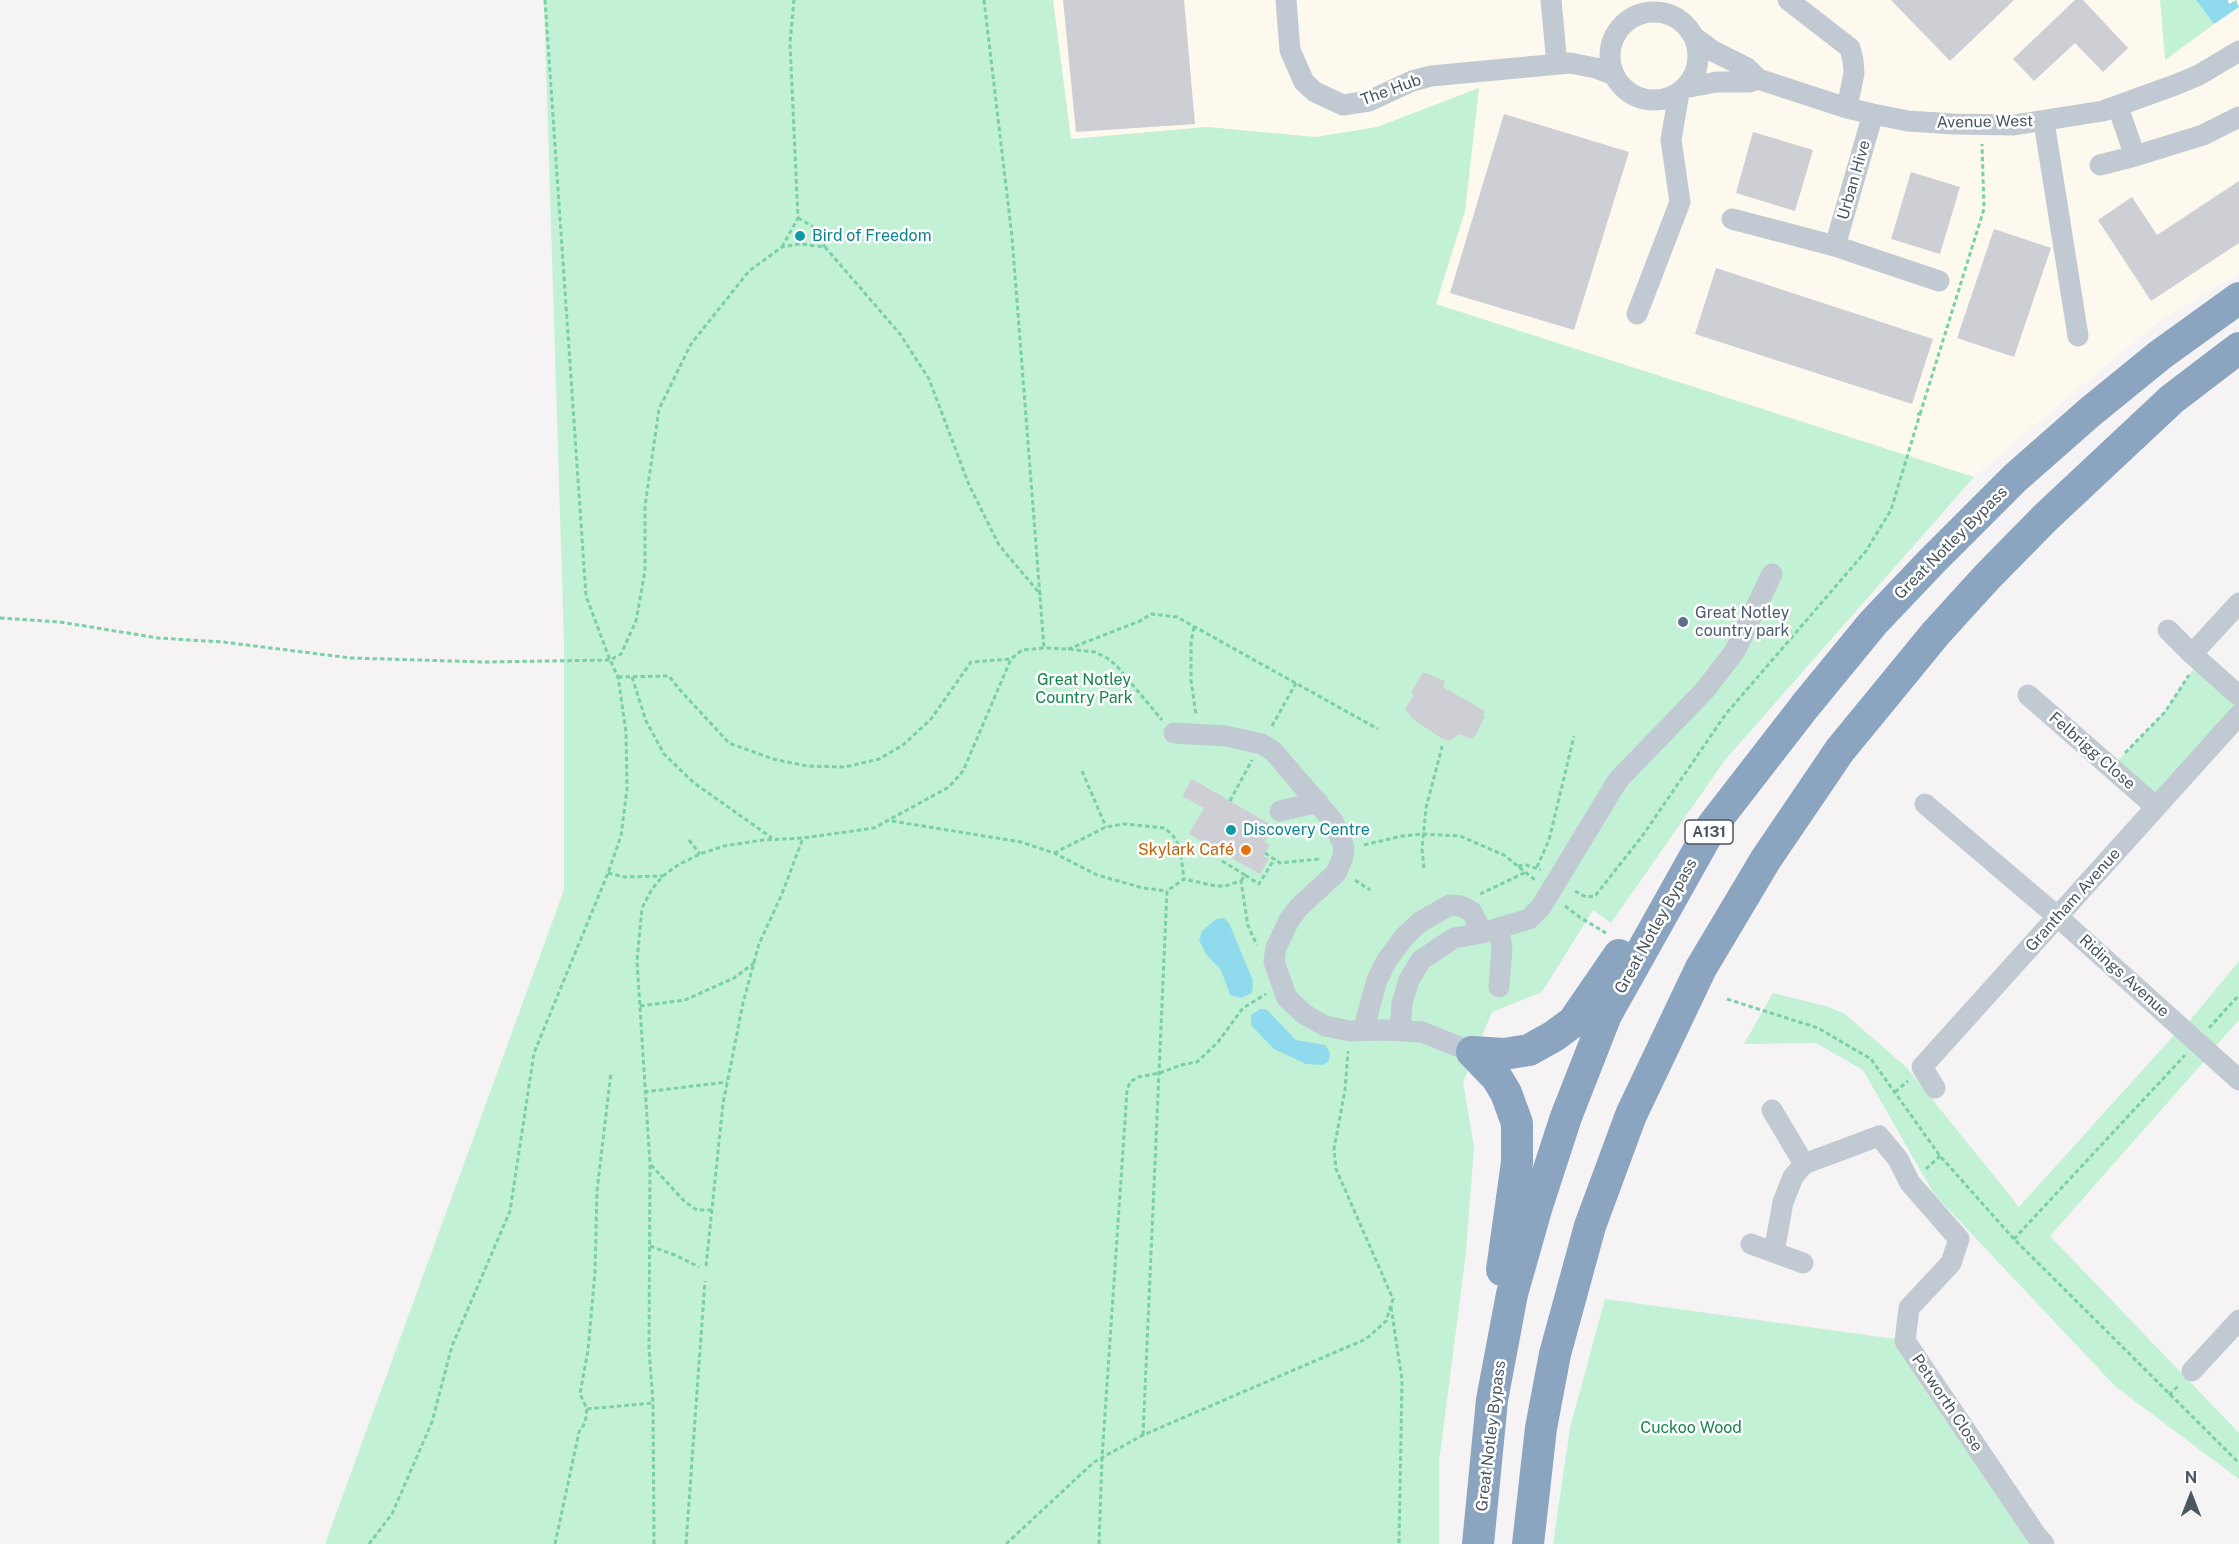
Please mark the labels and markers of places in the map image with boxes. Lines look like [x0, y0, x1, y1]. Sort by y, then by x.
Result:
place label: Bird of Freedom [812, 226, 931, 246]
marker: Bird of Freedom [793, 229, 807, 243]
place label: Great Notley country park [1695, 603, 1790, 641]
marker: Great Notley country park [1676, 615, 1690, 629]
place label: Discovery Centre [1243, 820, 1370, 840]
marker: Discovery Centre [1224, 823, 1238, 837]
place label: Skylark Café [1138, 840, 1234, 860]
marker: Skylark Café [1239, 843, 1253, 857]

